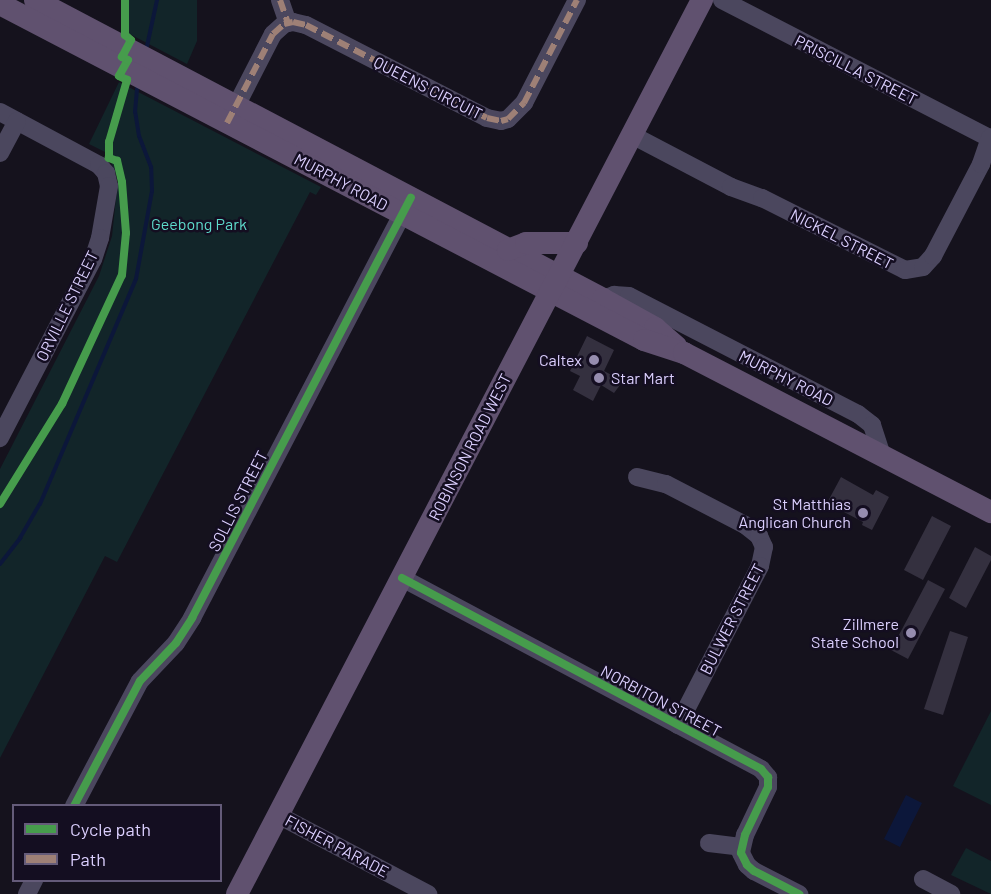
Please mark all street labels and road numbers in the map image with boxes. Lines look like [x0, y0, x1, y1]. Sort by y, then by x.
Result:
street label: PRISCILLA STREET [792, 31, 920, 109]
street label: QUEENS CIRCUIT [371, 52, 485, 124]
street label: MURPHY ROAD [291, 149, 391, 215]
street label: NICKEL STREET [787, 205, 897, 273]
street label: ORVILLE STREET [32, 248, 102, 364]
street label: MURPHY ROAD [736, 346, 836, 410]
street label: ROBINSON ROAD WEST [425, 370, 515, 524]
street label: SOLLIS STREET [204, 447, 272, 555]
street label: BULWER STREET [696, 560, 768, 678]
street label: NORBITON STREET [598, 661, 724, 741]
street label: FISHER PARADE [282, 811, 392, 881]

